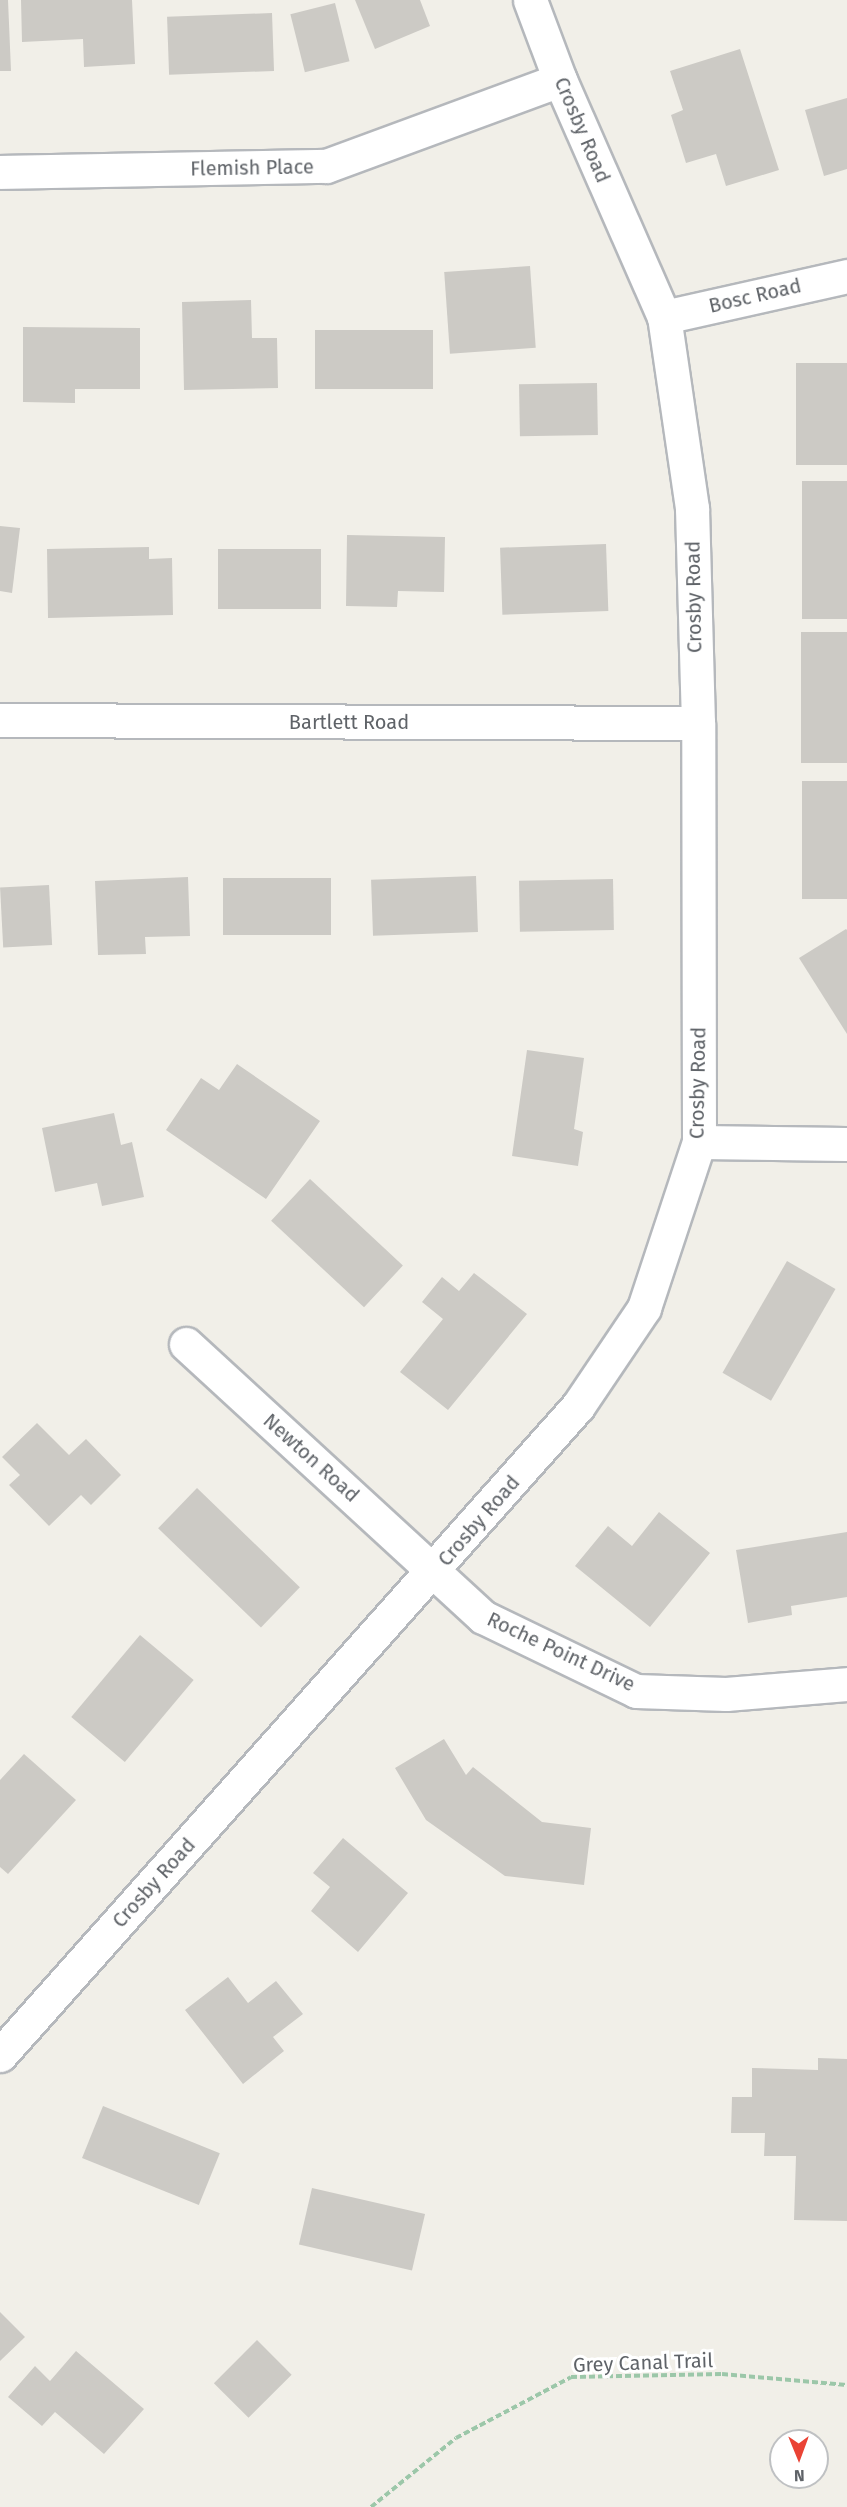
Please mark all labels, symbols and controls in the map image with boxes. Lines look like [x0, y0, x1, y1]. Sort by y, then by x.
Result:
street label: Crosby Road [549, 74, 615, 186]
street label: Flemish Place [190, 155, 314, 181]
street label: Bosc Road [706, 274, 804, 318]
street label: Crosby Road [681, 541, 707, 653]
street label: Bartlett Road [289, 710, 409, 734]
street label: Crosby Road [685, 1027, 711, 1139]
street label: Newton Road [258, 1409, 364, 1507]
street label: Crosby Road [433, 1471, 525, 1571]
street label: Roche Point Drive [483, 1607, 639, 1697]
street label: Crosby Road [108, 1833, 200, 1933]
street label: Grey Canal Trail [572, 2349, 714, 2377]
north arrow [769, 2429, 829, 2489]
text: N [794, 2466, 805, 2485]

